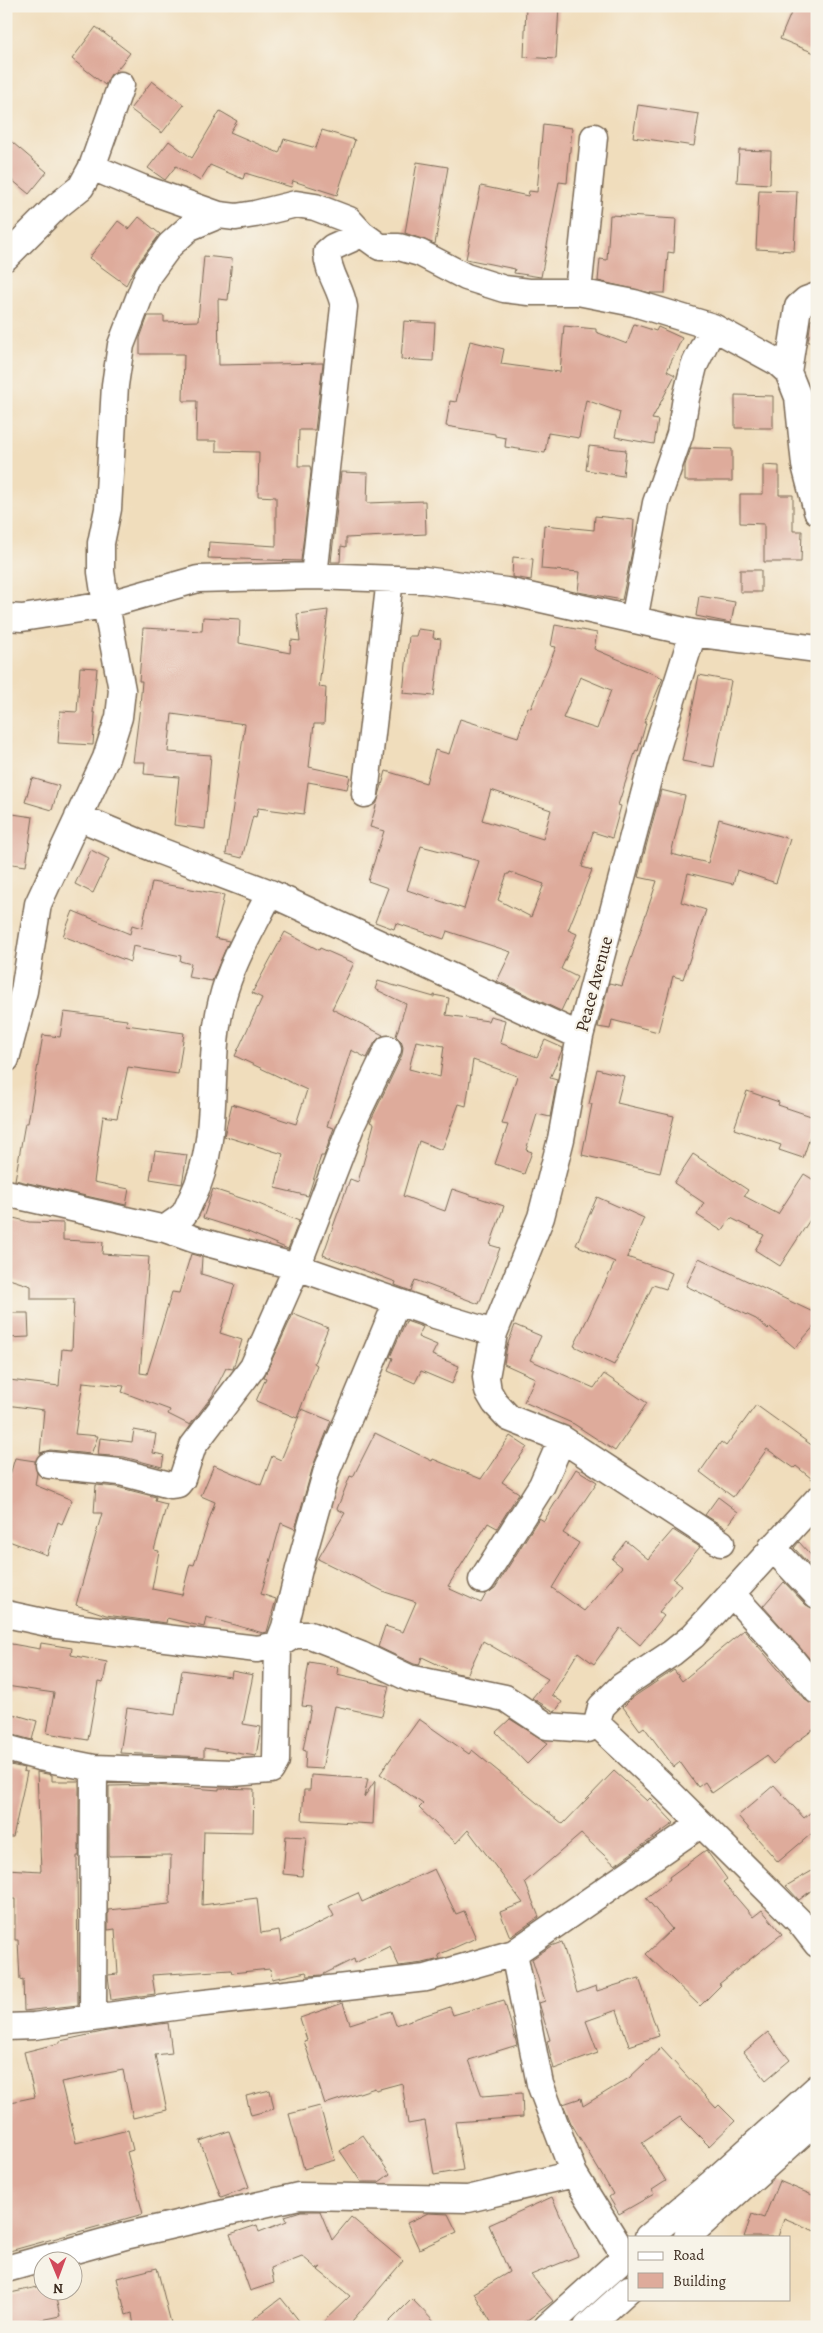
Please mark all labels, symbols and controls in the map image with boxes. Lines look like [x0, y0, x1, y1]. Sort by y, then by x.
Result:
street label: Peace Avenue [570, 933, 618, 1035]
legend [628, 2236, 790, 2300]
text: Road [673, 2245, 705, 2265]
north arrow [32, 2250, 82, 2300]
text: Building [673, 2271, 726, 2291]
text: N [53, 2279, 63, 2298]

